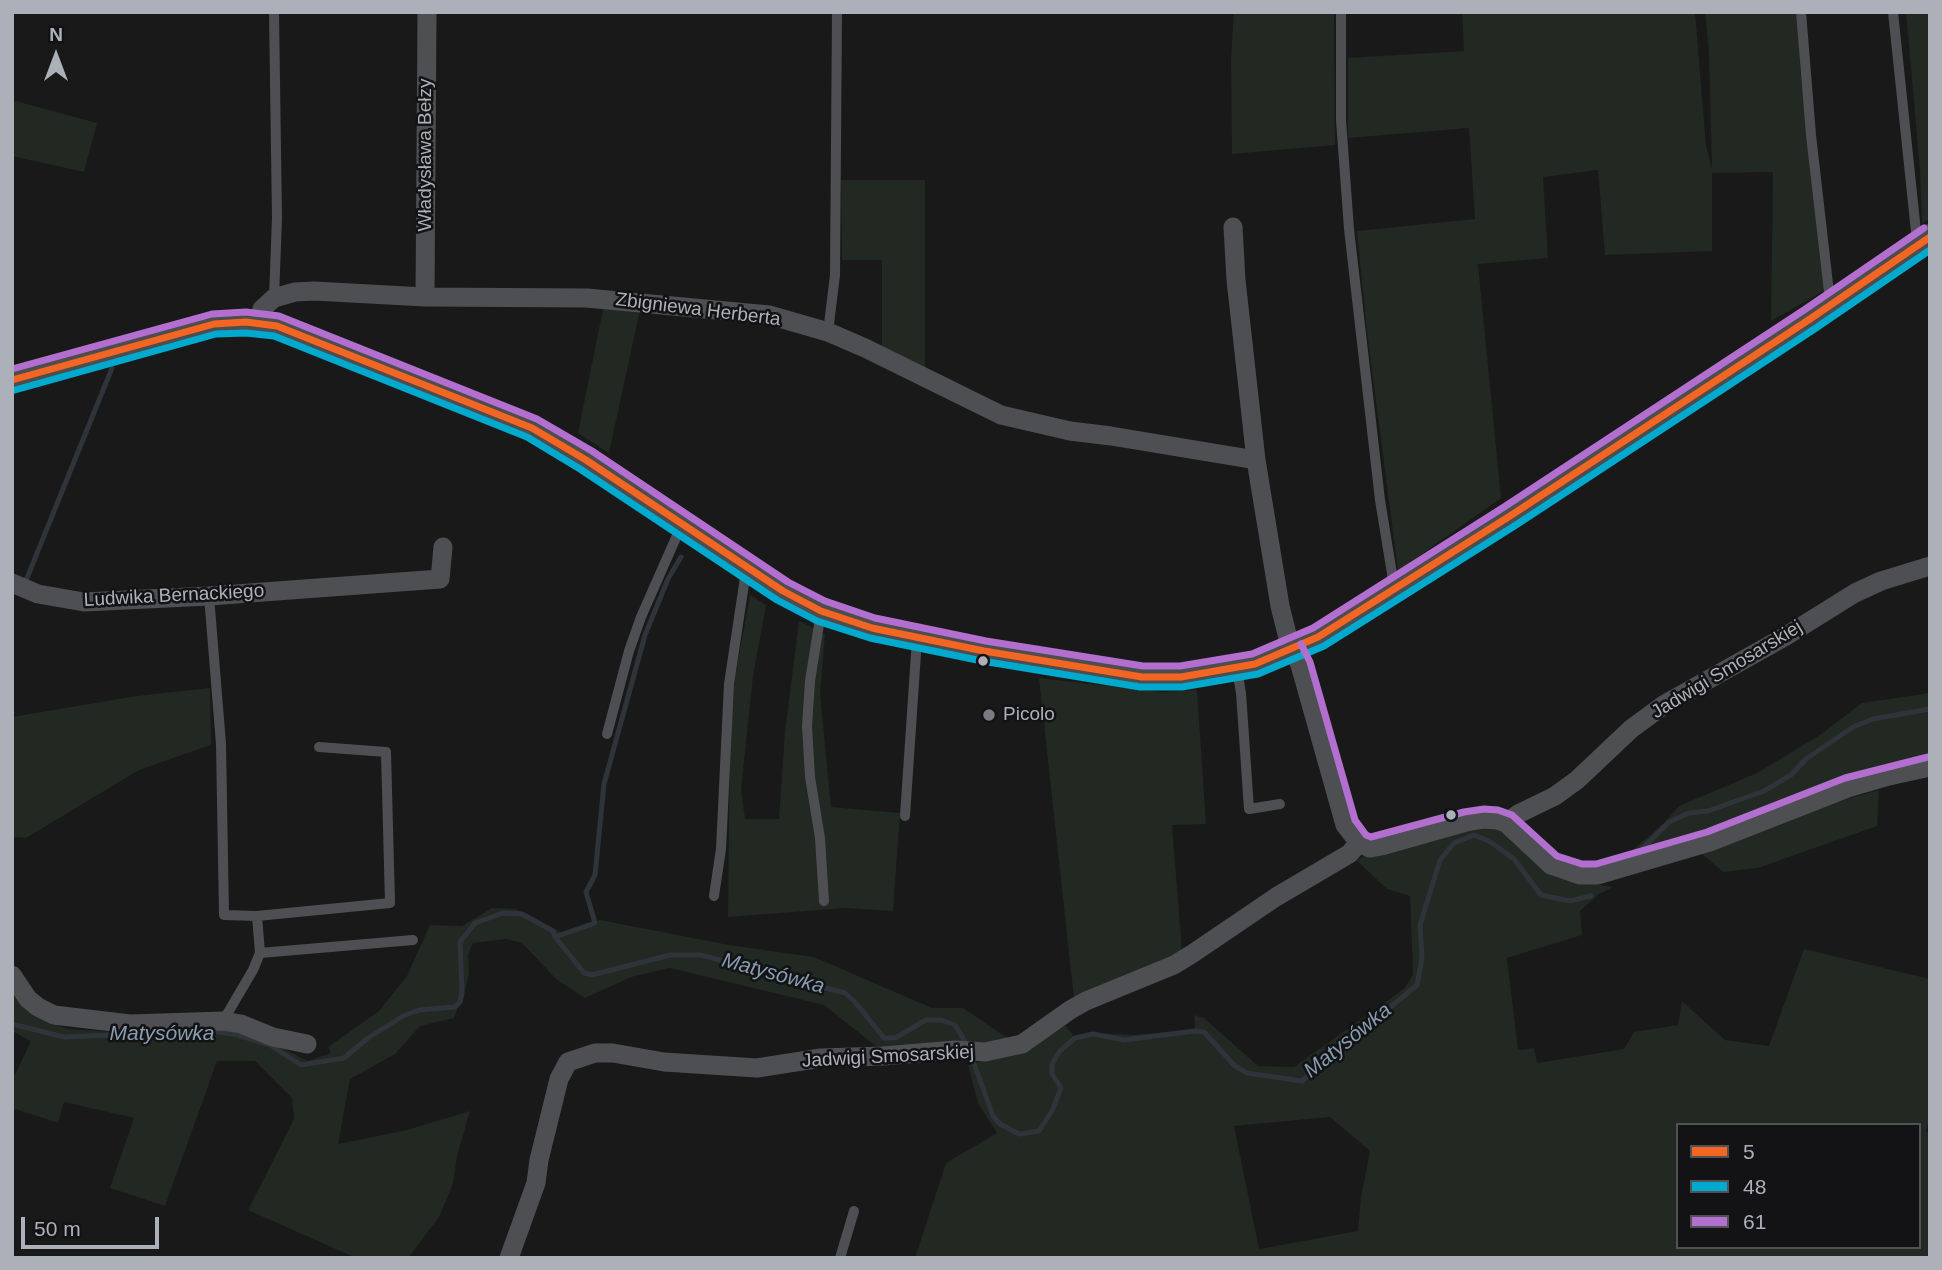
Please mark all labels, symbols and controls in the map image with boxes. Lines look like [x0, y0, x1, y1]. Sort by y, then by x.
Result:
north arrow [21, 21, 91, 91]
text: N [49, 24, 63, 45]
street label: Władysława Bełzy [415, 78, 437, 232]
street label: Zbigniewa Herberta [614, 289, 782, 331]
street label: Ludwika Bernackiego [83, 580, 265, 612]
street label: Jadwigi Smosarskiej [1647, 616, 1807, 724]
unlabelled marker [976, 654, 990, 668]
place label: Picolo [1003, 704, 1055, 726]
marker: Picolo [981, 707, 997, 723]
unlabelled marker [1444, 808, 1458, 822]
water label: Matysówka [719, 948, 827, 1000]
water label: Matysówka [1299, 998, 1397, 1084]
water label: Matysówka [109, 1021, 215, 1047]
street label: Jadwigi Smosarskiej [801, 1041, 975, 1073]
legend [1676, 1123, 1921, 1249]
text: 5 [1743, 1140, 1755, 1163]
text: 48 [1743, 1175, 1766, 1198]
scale bar [24, 1204, 163, 1248]
text: 61 [1743, 1210, 1766, 1233]
text: 50 m [34, 1217, 81, 1240]

